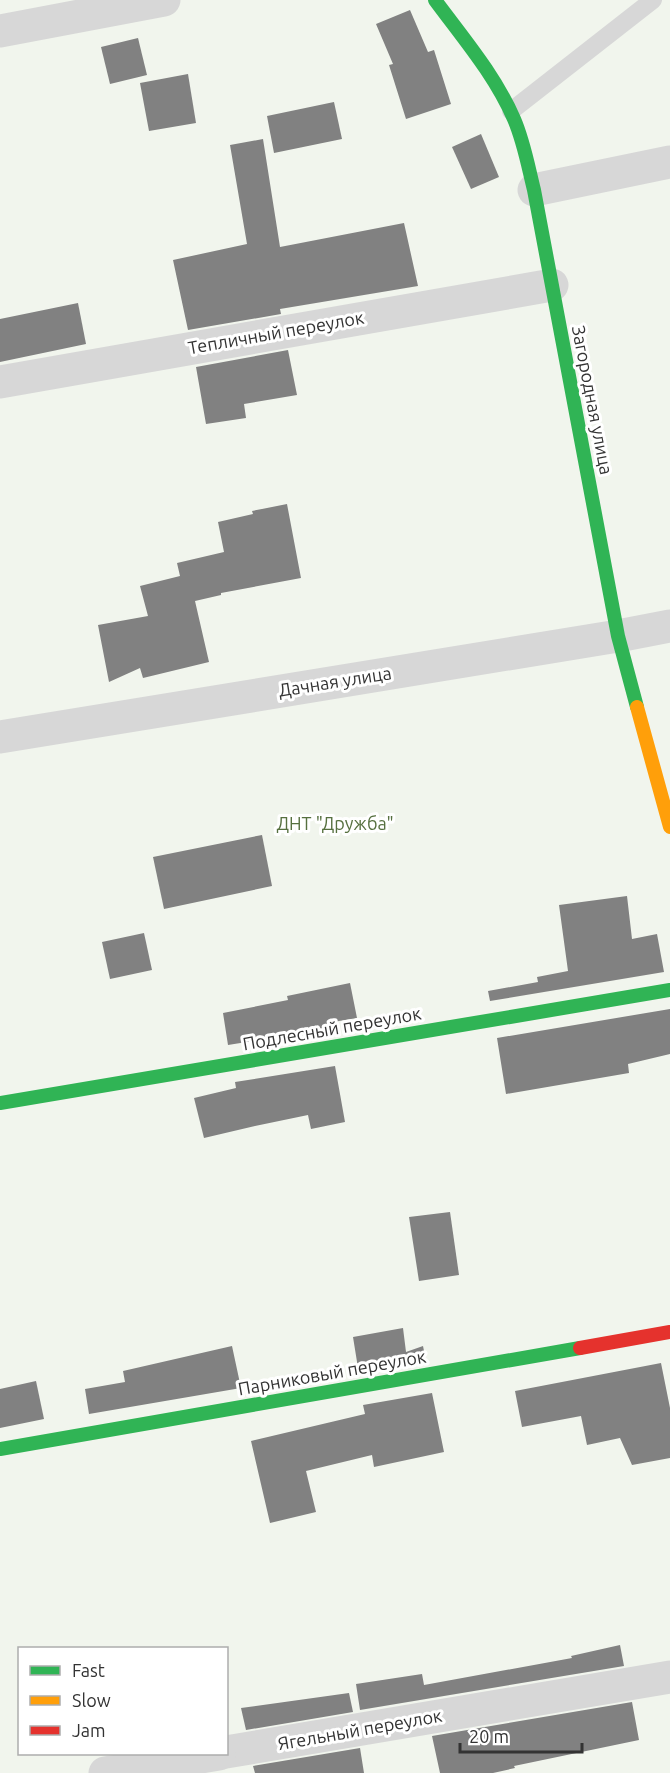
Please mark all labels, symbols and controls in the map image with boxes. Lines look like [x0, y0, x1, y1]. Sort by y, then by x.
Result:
street label: Тепличный переулок [186, 307, 365, 357]
street label: Загородная улица [569, 324, 617, 476]
street label: Дачная улица [277, 662, 393, 700]
park label: ДНТ "Дружба" [276, 813, 394, 833]
street label: Подлесный переулок [241, 1002, 423, 1054]
street label: Парниковый переулок [236, 1346, 427, 1398]
legend [18, 1647, 228, 1755]
text: Fast [72, 1660, 105, 1680]
text: Slow [72, 1690, 111, 1710]
street label: Ягельный переулок [276, 1705, 443, 1753]
scale bar [460, 1716, 582, 1754]
text: Jam [72, 1720, 106, 1740]
text: 20 m [469, 1726, 509, 1746]

